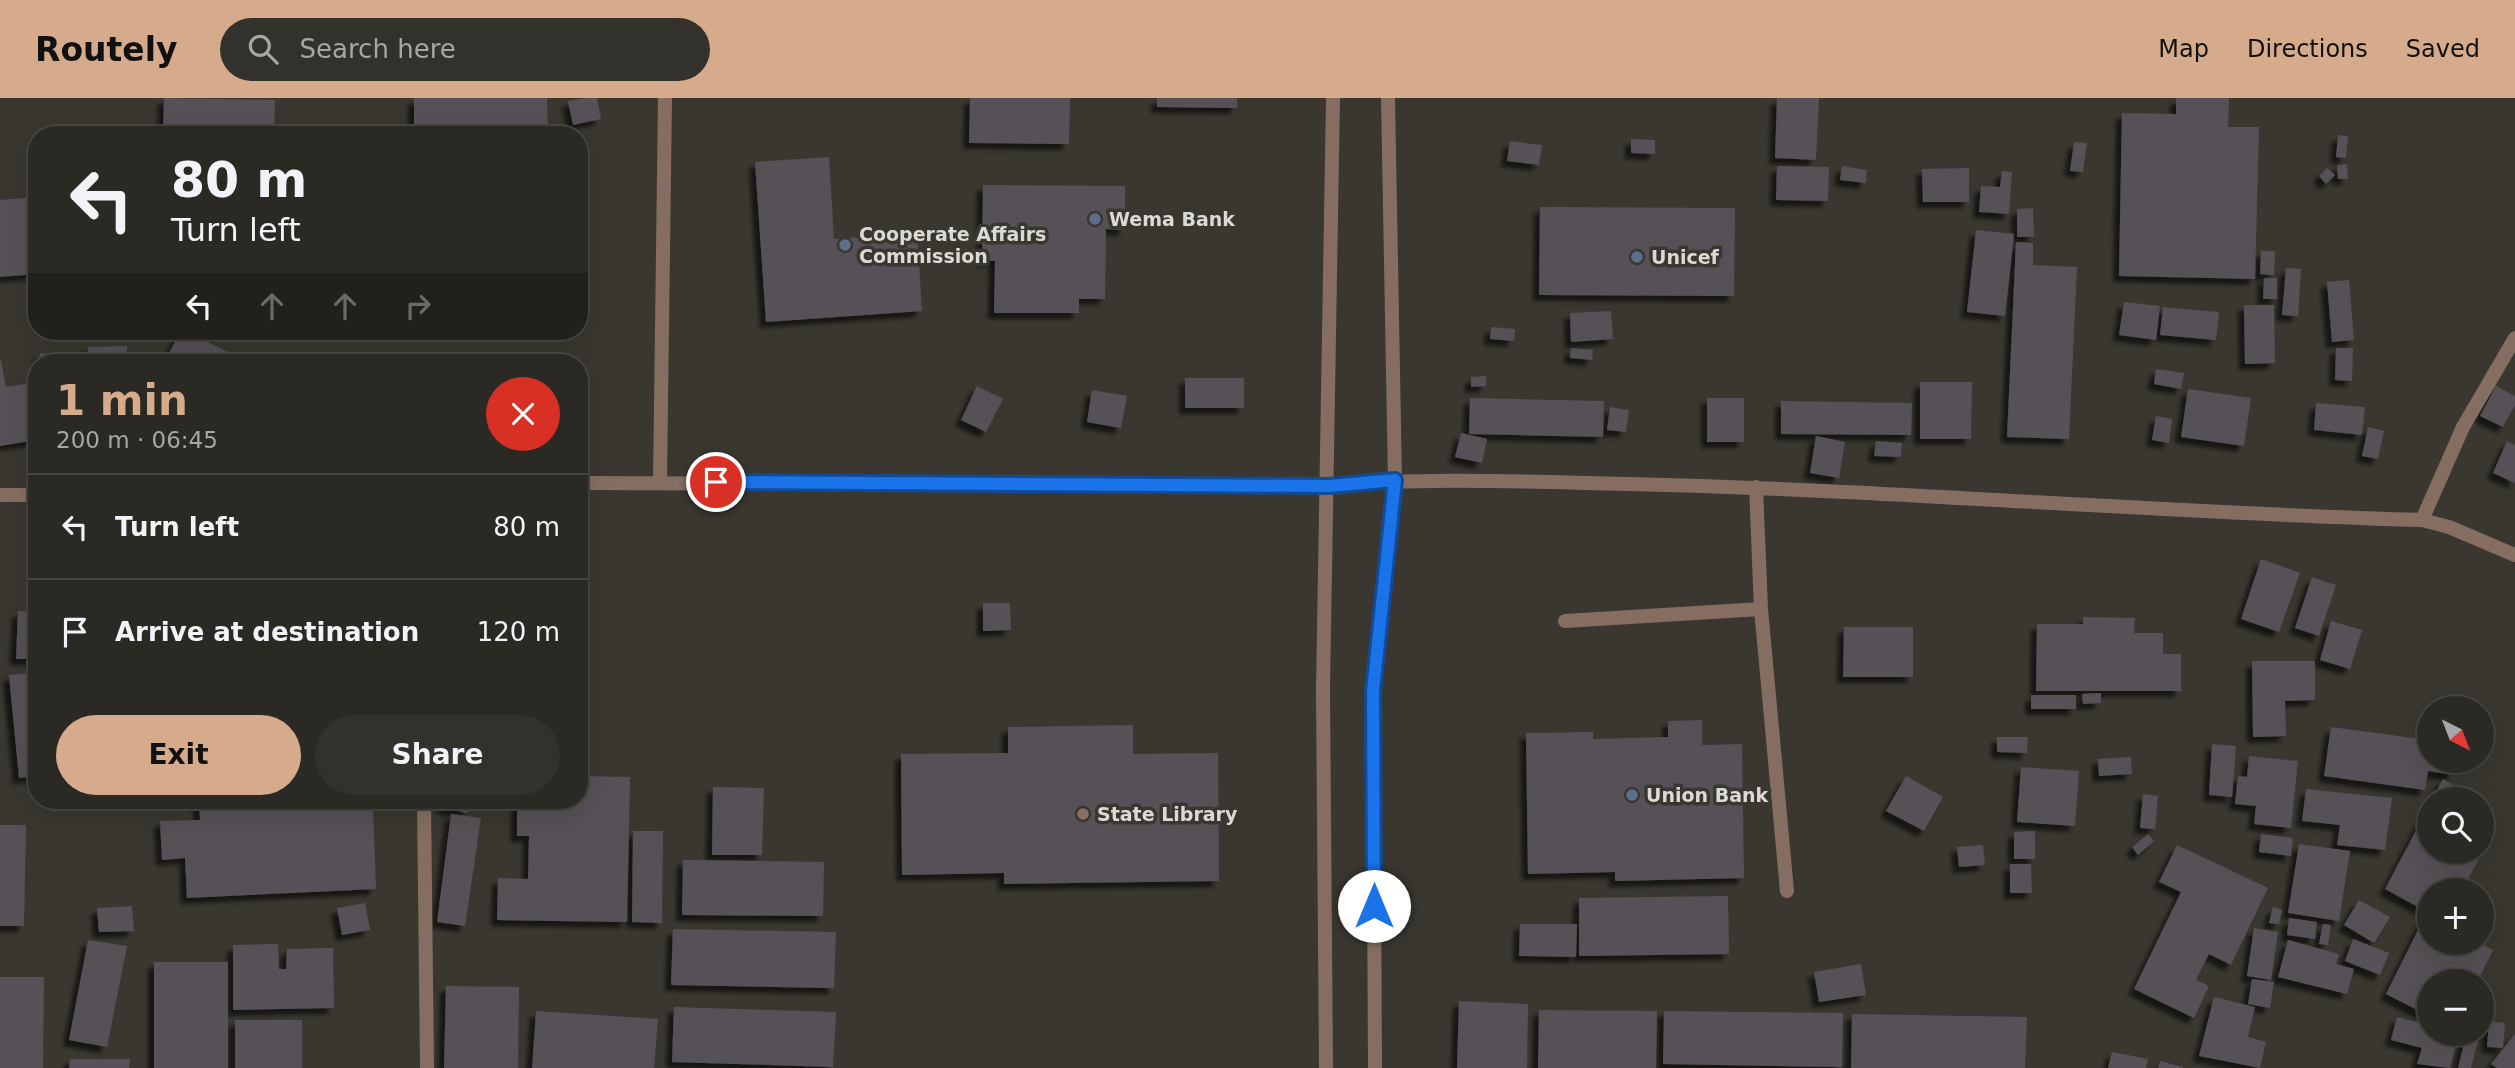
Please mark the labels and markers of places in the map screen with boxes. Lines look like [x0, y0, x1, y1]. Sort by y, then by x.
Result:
place label: Wema Bank [1109, 208, 1235, 230]
marker: Wema Bank [1087, 211, 1103, 227]
place label: Cooperate Affairs Commission [859, 223, 1046, 267]
marker: Cooperate Affairs Commission [837, 237, 853, 253]
place label: Unicef [1651, 246, 1720, 268]
marker: Unicef [1629, 249, 1645, 265]
pin [686, 452, 746, 512]
place label: Union Bank [1646, 784, 1768, 806]
marker: Union Bank [1624, 787, 1640, 803]
place label: State Library [1097, 803, 1238, 825]
marker: State Library [1075, 806, 1091, 822]

